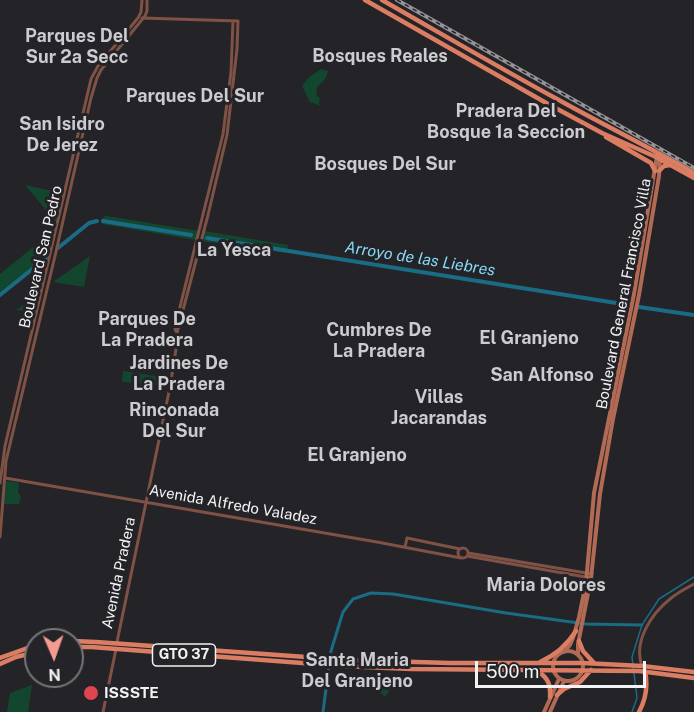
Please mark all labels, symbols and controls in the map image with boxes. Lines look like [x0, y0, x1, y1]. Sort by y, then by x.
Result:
district label: Parques Del Sur 2a Secc [25, 25, 129, 68]
district label: Bosques Reales [312, 45, 448, 67]
district label: Parques Del Sur [126, 85, 264, 107]
district label: Pradera Del Bosque 1a Seccion [427, 100, 585, 142]
district label: San Isidro De Jerez [19, 113, 105, 156]
district label: Bosques Del Sur [314, 153, 456, 175]
street label: Boulevard General Francisco Villa [593, 177, 655, 411]
street label: Boulevard San Pedro [16, 184, 66, 330]
water label: Arroyo de las Liebres [344, 238, 496, 280]
district label: La Yesca [197, 239, 271, 261]
district label: Parques De La Pradera [98, 308, 196, 350]
district label: Cumbres De La Pradera [326, 319, 432, 362]
district label: El Granjeno [479, 327, 579, 349]
district label: Jardines De La Pradera [130, 352, 228, 394]
district label: San Alfonso [490, 364, 594, 386]
district label: Villas Jacarandas [391, 386, 487, 428]
district label: Rinconada Del Sur [129, 399, 219, 442]
district label: El Granjeno [307, 444, 407, 466]
street label: Avenida Alfredo Valadez [148, 481, 318, 529]
street label: Avenida Pradera [98, 516, 140, 630]
district label: Maria Dolores [486, 574, 606, 596]
north arrow [24, 628, 84, 688]
road number: GTO 37 [152, 644, 216, 666]
district label: Santa Maria Del Granjeno [301, 649, 413, 692]
scale bar [478, 649, 649, 687]
text: 500 m [486, 661, 539, 682]
text: N [48, 665, 61, 684]
marker: ISSSTE [82, 684, 100, 702]
place label: ISSSTE [104, 684, 159, 702]

